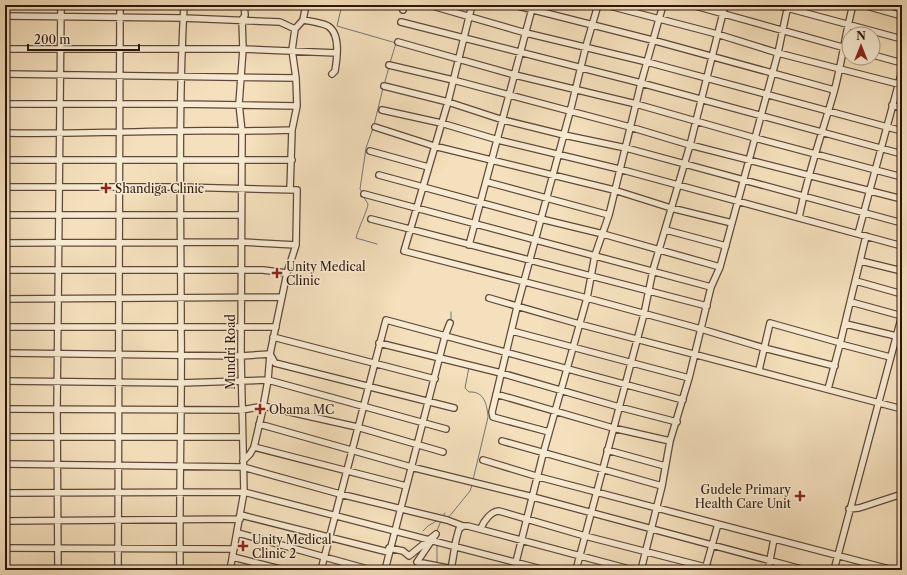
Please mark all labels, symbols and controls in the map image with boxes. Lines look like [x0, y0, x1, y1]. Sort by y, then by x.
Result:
scale bar [28, 26, 139, 52]
north arrow [841, 26, 881, 66]
text: N [856, 29, 866, 43]
text: 200 m [34, 32, 71, 47]
place label: Shandiga Clinic [115, 181, 204, 196]
marker: Shandiga Clinic [100, 182, 112, 194]
place label: Unity Medical Clinic [286, 259, 366, 288]
marker: Unity Medical Clinic [271, 267, 283, 279]
street label: Mundri Road [223, 313, 238, 390]
place label: Obama MC [269, 402, 334, 417]
marker: Obama MC [254, 403, 266, 415]
place label: Gudele Primary Health Care Unit [695, 482, 792, 511]
marker: Gudele Primary Health Care Unit [794, 490, 806, 502]
place label: Unity Medical Clinic 2 [252, 532, 332, 561]
marker: Unity Medical Clinic 2 [237, 540, 249, 552]

